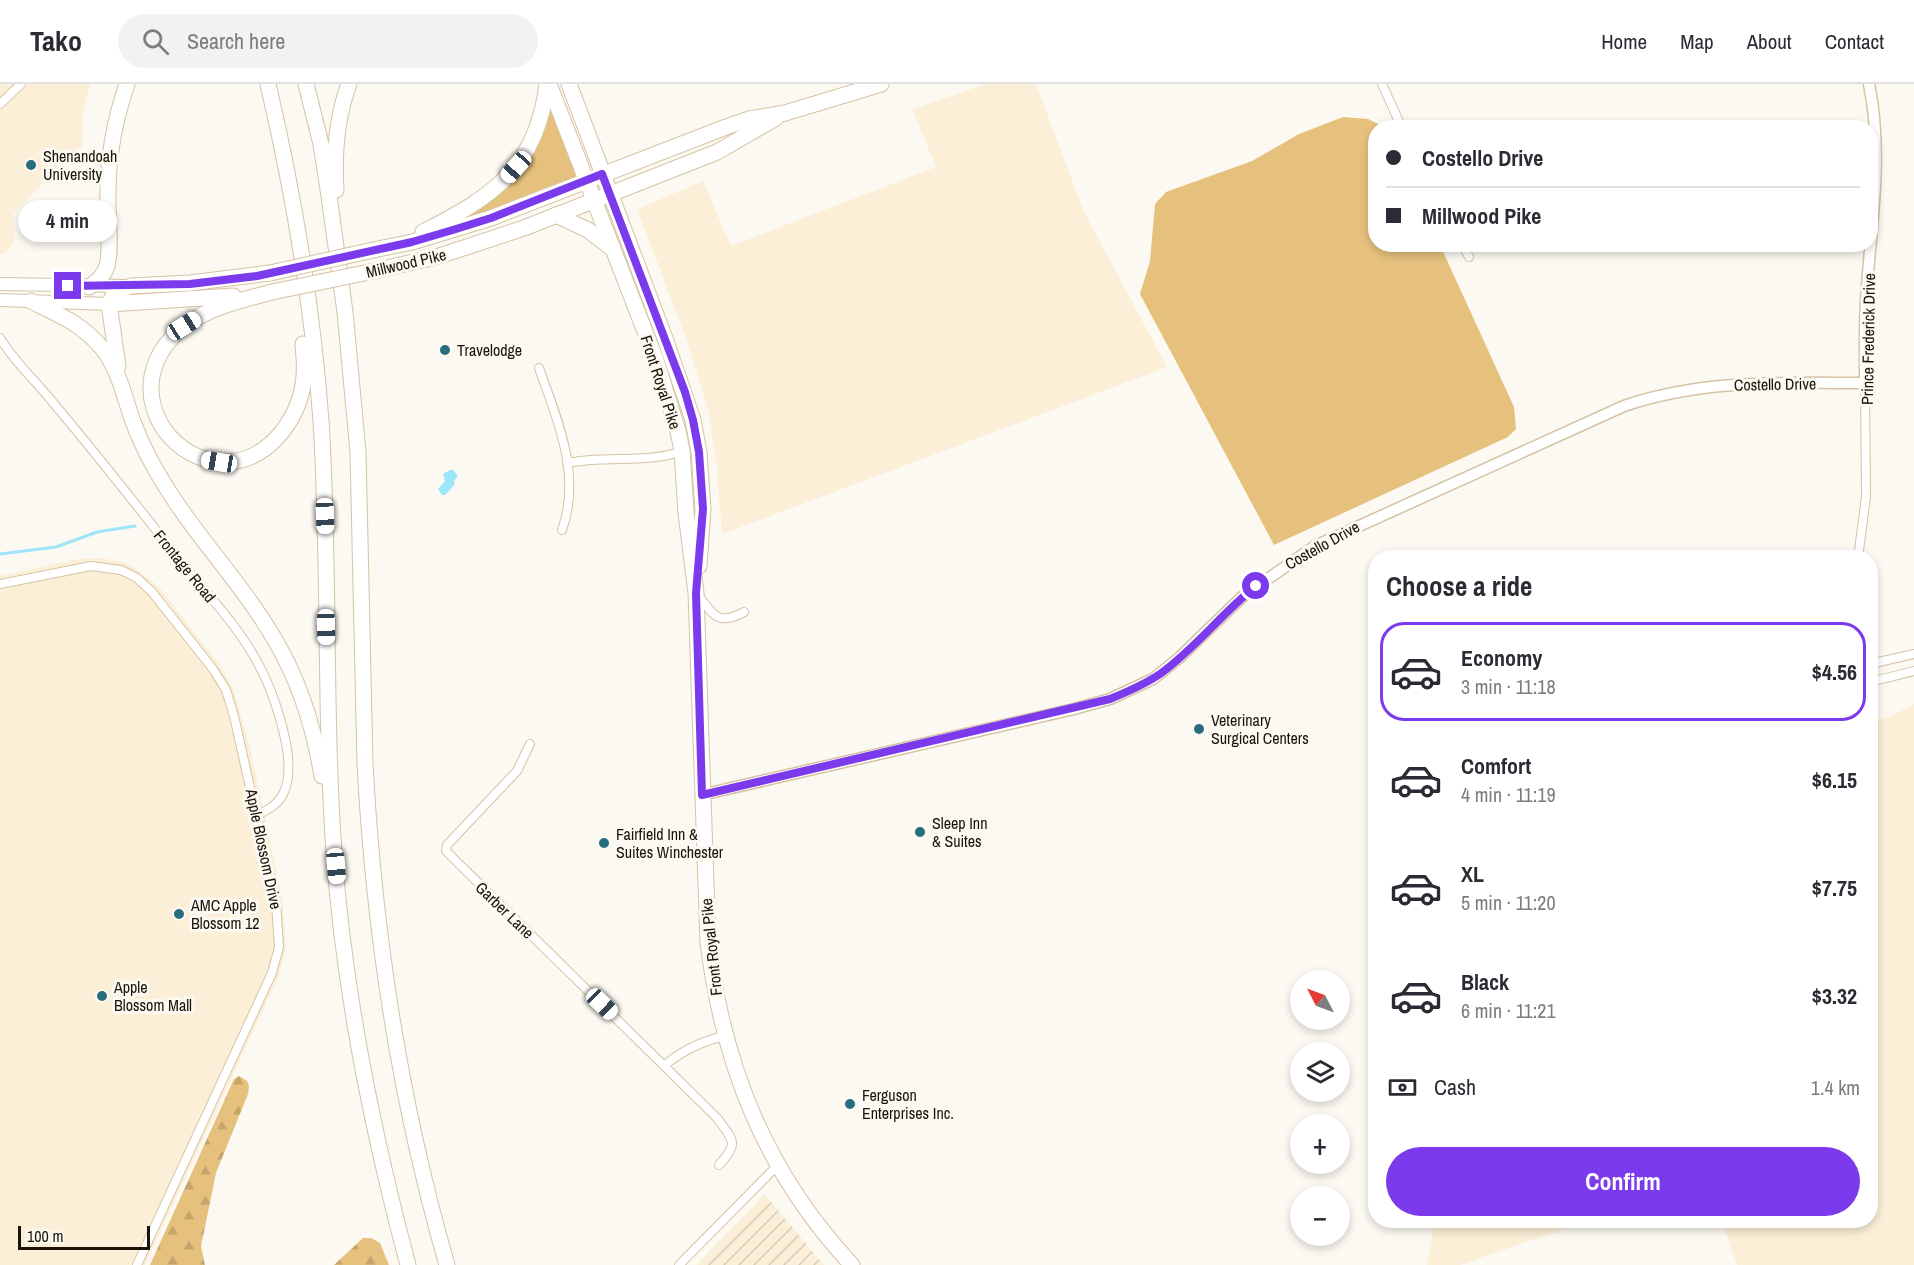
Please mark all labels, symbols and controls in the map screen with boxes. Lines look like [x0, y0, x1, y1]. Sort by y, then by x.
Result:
search box [118, 14, 538, 68]
text: Tako [30, 22, 82, 60]
icon: search [139, 25, 172, 58]
text: Search here [187, 26, 285, 56]
text: Home [1601, 27, 1647, 56]
text: Map [1680, 27, 1714, 56]
text: About [1747, 27, 1792, 56]
text: Contact [1825, 27, 1884, 56]
text: Costello Drive [1422, 143, 1543, 173]
place label: Shenandoah University [43, 145, 117, 185]
car [497, 148, 535, 186]
marker: Shenandoah University [24, 158, 38, 172]
callout: 4 min [19, 199, 118, 241]
text: Millwood Pike [1422, 201, 1541, 231]
text: 4 min [46, 207, 89, 234]
street label: Millwood Pike [364, 243, 448, 283]
route end [54, 272, 81, 299]
street label: Prince Frederick Drive [1856, 273, 1880, 405]
car [164, 309, 204, 343]
street label: Front Royal Pike [635, 332, 687, 432]
place label: Travelodge [457, 339, 522, 361]
marker: Travelodge [438, 343, 452, 357]
street label: Costello Drive [1734, 372, 1816, 396]
car [200, 450, 238, 474]
car [315, 498, 335, 534]
street label: Costello Drive [1281, 515, 1363, 575]
street label: Frontage Road [149, 525, 221, 607]
text: Choose a ride [1386, 568, 1532, 604]
route start [1242, 572, 1269, 599]
car [317, 609, 335, 645]
text: Economy [1461, 643, 1542, 673]
icon: car [1389, 645, 1443, 699]
text: $4.56 [1812, 657, 1857, 687]
text: 3 min · 11:18 [1461, 673, 1556, 700]
place label: Veterinary Surgical Centers [1211, 709, 1309, 749]
marker: Veterinary Surgical Centers [1192, 722, 1206, 736]
text: Comfort [1461, 751, 1531, 781]
icon: car [1389, 753, 1443, 807]
text: $6.15 [1812, 765, 1857, 795]
text: 4 min · 11:19 [1461, 781, 1556, 808]
street label: Apple Blossom Drive [240, 786, 287, 911]
place label: Sleep Inn & Suites [932, 812, 987, 852]
place label: Fairfield Inn & Suites Winchester [616, 823, 724, 863]
marker: Sleep Inn & Suites [913, 825, 927, 839]
marker: Fairfield Inn & Suites Winchester [597, 836, 611, 850]
car [325, 847, 347, 885]
text: XL [1461, 859, 1484, 889]
icon: car [1389, 861, 1443, 915]
text: $7.75 [1812, 873, 1857, 903]
street label: Garber Lane [471, 876, 539, 944]
text: 5 min · 11:20 [1461, 889, 1556, 916]
place label: AMC Apple Blossom 12 [190, 894, 260, 934]
street label: Front Royal Pike [695, 897, 727, 997]
marker: AMC Apple Blossom 12 [172, 907, 186, 921]
text: Black [1461, 967, 1509, 997]
icon: car [1389, 969, 1443, 1023]
north arrow [1290, 970, 1350, 1030]
map controls [1290, 970, 1350, 1246]
place label: Apple Blossom Mall [113, 976, 192, 1016]
text: $3.32 [1812, 981, 1857, 1011]
car [583, 985, 621, 1023]
marker: Apple Blossom Mall [95, 989, 109, 1003]
text: 6 min · 11:21 [1461, 997, 1556, 1024]
button: layers [1290, 1042, 1350, 1102]
icon: cash [1386, 1071, 1419, 1104]
text: Cash [1434, 1072, 1476, 1102]
text: 1.4 km [1811, 1074, 1860, 1101]
place label: Ferguson Enterprises Inc. [862, 1084, 954, 1124]
marker: Ferguson Enterprises Inc. [843, 1097, 857, 1111]
button: + [1290, 1114, 1350, 1174]
button: Confirm [1386, 1147, 1860, 1216]
button: − [1290, 1186, 1350, 1246]
scale bar [18, 1223, 150, 1250]
text: 100 m [27, 1225, 63, 1247]

